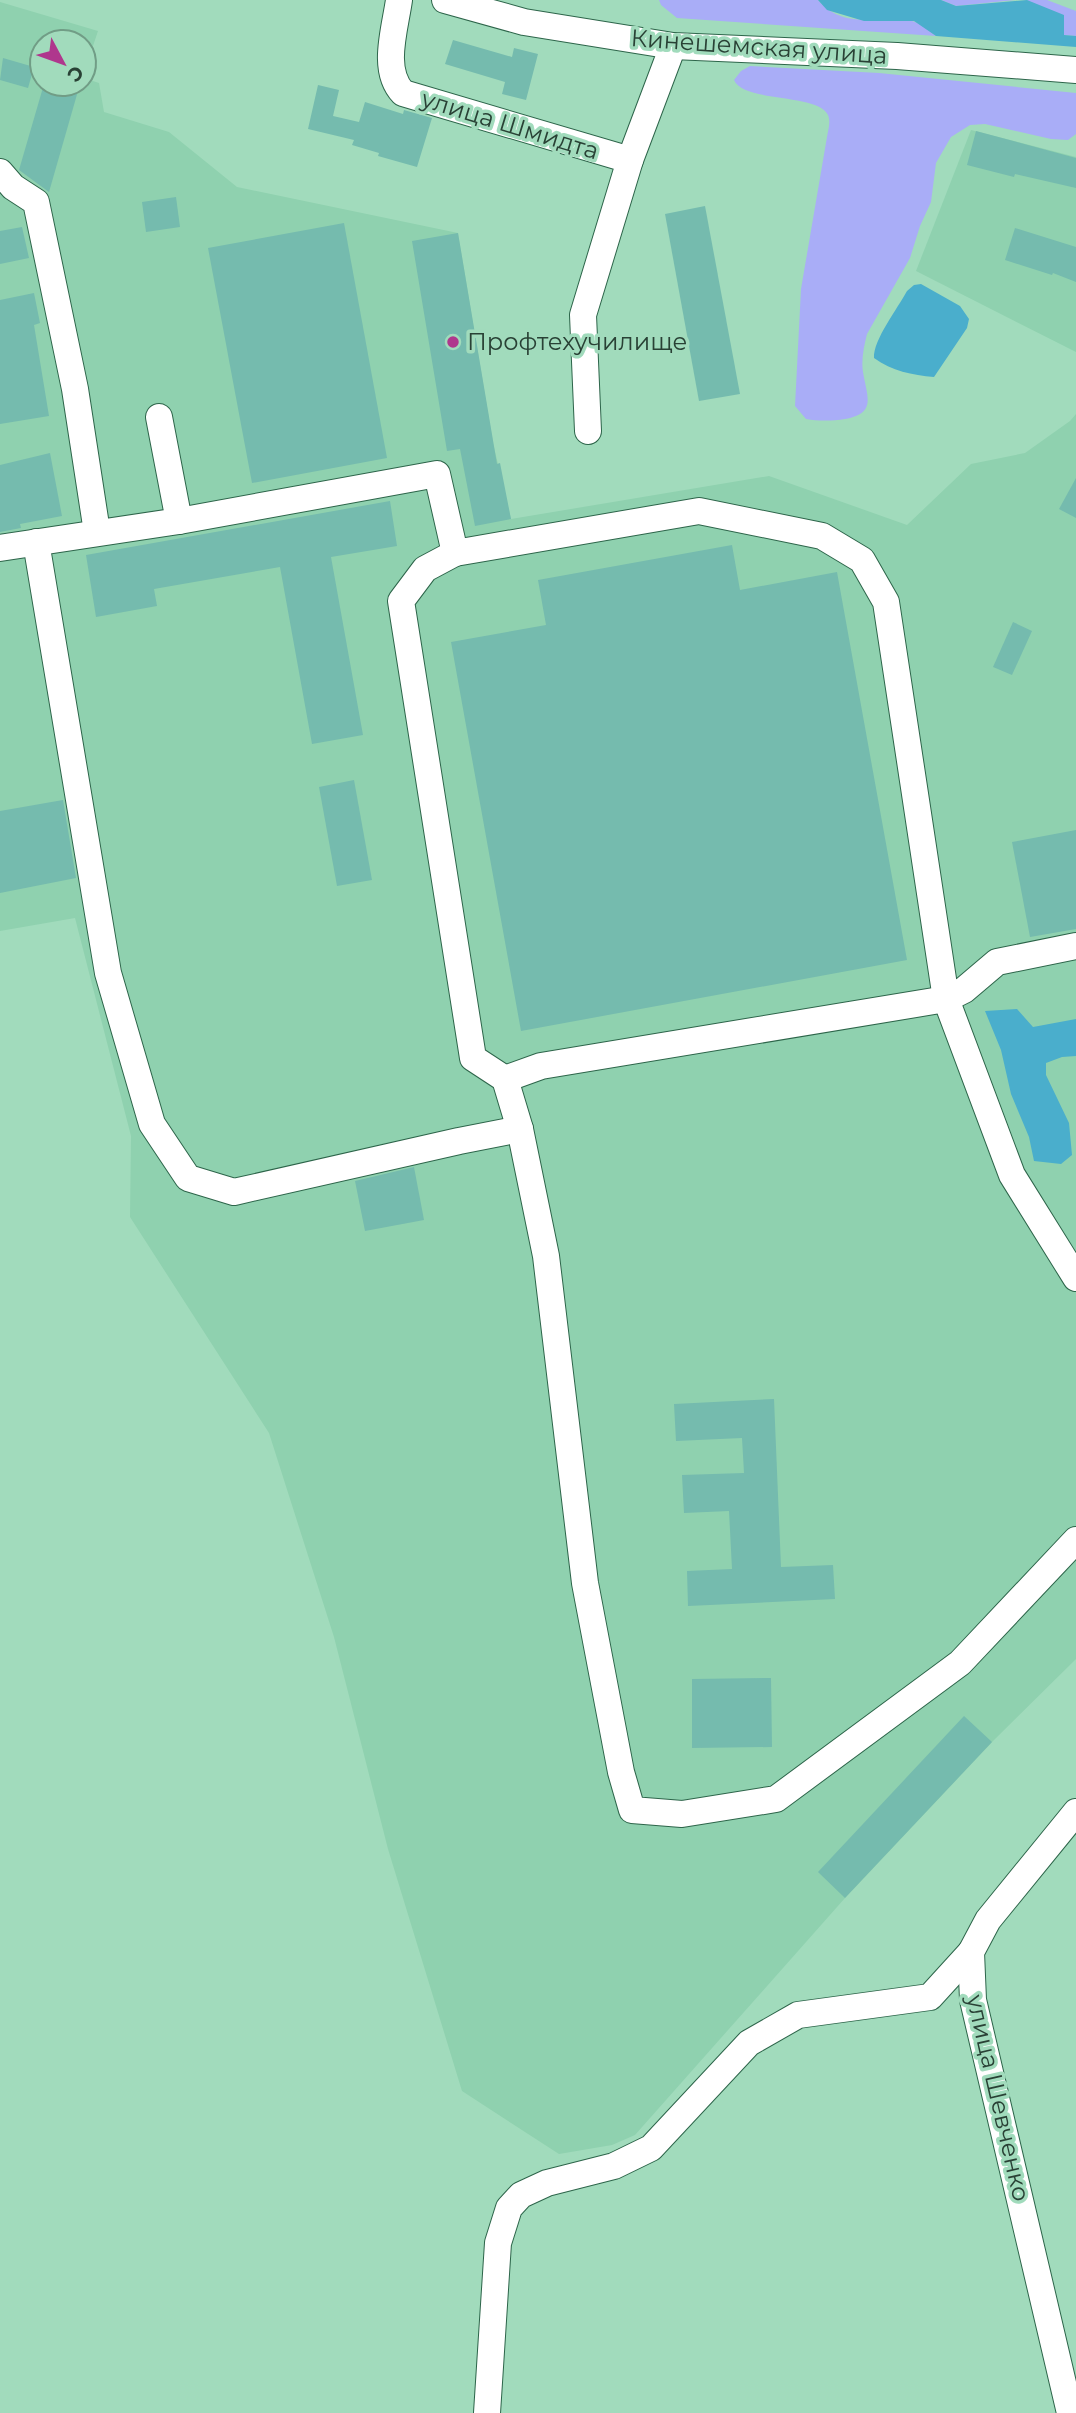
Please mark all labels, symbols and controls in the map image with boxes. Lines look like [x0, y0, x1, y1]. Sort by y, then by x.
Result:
street label: Кинешемская улица [630, 23, 888, 70]
north arrow [28, 28, 98, 98]
text: С [62, 61, 89, 87]
street label: улица Шмидта [417, 83, 602, 165]
place label: Профтехучилище [467, 327, 687, 356]
marker: Профтехучилище [445, 334, 461, 350]
street label: улица Шевченко [960, 1991, 1036, 2204]

